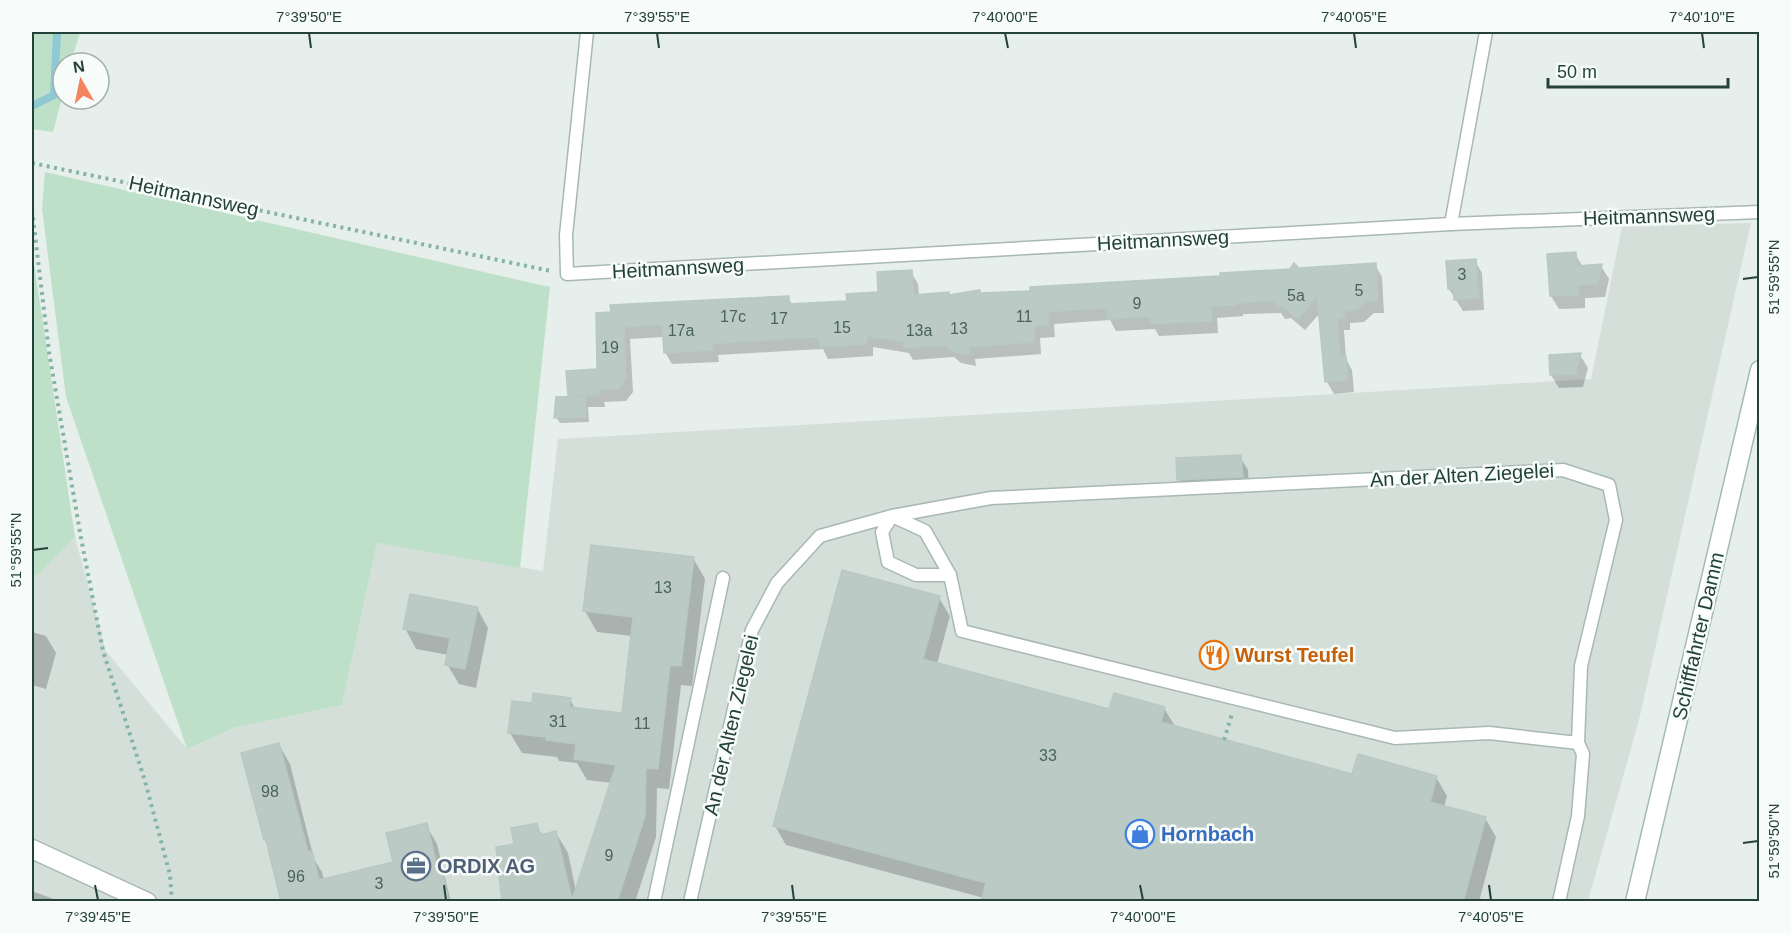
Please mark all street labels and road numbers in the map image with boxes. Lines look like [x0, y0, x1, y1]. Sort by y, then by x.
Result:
street label: Heitmannsweg [127, 171, 261, 221]
street label: Heitmannsweg [1583, 203, 1715, 229]
street label: Heitmannsweg [1096, 226, 1230, 254]
street label: Heitmannsweg [611, 254, 745, 282]
street label: An der Alten Ziegelei [1369, 459, 1555, 491]
street label: Schifffahrter Damm [1668, 550, 1728, 722]
street label: An der Alten Ziegelei [700, 633, 762, 817]

